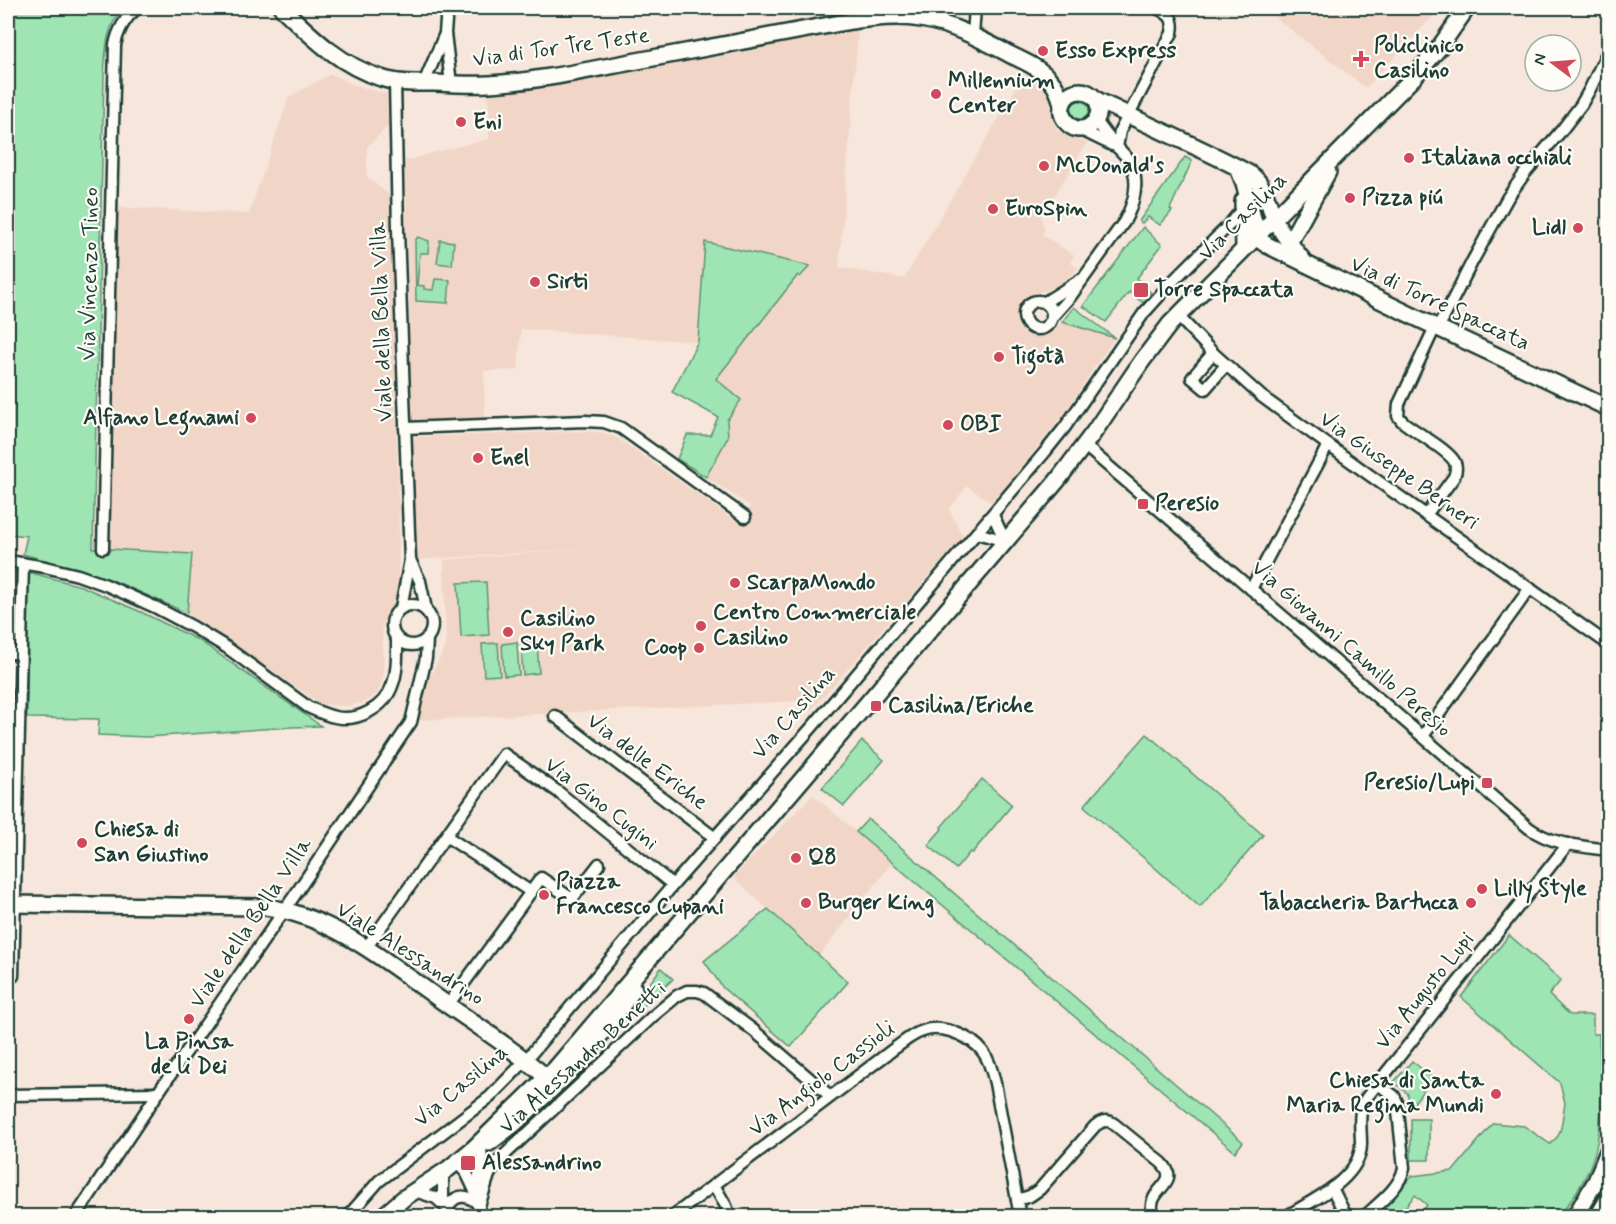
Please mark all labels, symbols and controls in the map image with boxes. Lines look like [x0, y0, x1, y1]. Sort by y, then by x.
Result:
street label: Via di Tor Tre Teste [471, 22, 651, 74]
place label: Policlinico Casilino [1374, 32, 1464, 85]
north arrow [1523, 33, 1583, 93]
place label: Esso Express [1055, 37, 1177, 65]
marker: Esso Express [1036, 44, 1050, 58]
marker: Policlinico Casilino [1352, 50, 1370, 68]
text: N [1528, 51, 1552, 67]
place label: Millennium Center [948, 67, 1055, 120]
marker: Millennium Center [929, 87, 943, 101]
place label: Eni [473, 108, 502, 136]
marker: Eni [454, 115, 468, 129]
place label: Italiana occhiali [1421, 144, 1572, 172]
marker: Italiana occhiali [1402, 151, 1416, 165]
place label: McDonald's [1056, 152, 1164, 180]
marker: McDonald's [1037, 159, 1051, 173]
street label: Via Casilina [1193, 167, 1293, 267]
place label: Pizza piú [1362, 184, 1443, 212]
street label: Via Vincenzo Tineo [74, 187, 106, 361]
marker: Pizza piú [1343, 191, 1357, 205]
place label: EuroSpin [1005, 195, 1088, 223]
marker: EuroSpin [986, 202, 1000, 216]
place label: Lidl [1532, 214, 1567, 242]
street label: Viale della Bella Villa [364, 221, 399, 423]
marker: Lidl [1571, 221, 1585, 235]
street label: Via di Torre Spaccata [1346, 250, 1534, 358]
place label: Sirti [547, 268, 587, 296]
marker: Sirti [528, 275, 542, 289]
place label: Torre Spaccata [1154, 276, 1294, 304]
marker: Torre Spaccata [1132, 281, 1150, 299]
place label: Tigotà [1011, 343, 1064, 375]
marker: Tigotà [992, 350, 1006, 364]
place label: Alfano Legnami [83, 404, 239, 436]
street label: Via Giuseppe Berneri [1314, 405, 1484, 537]
marker: Alfano Legnami [244, 411, 258, 425]
place label: OBI [960, 411, 1002, 439]
marker: OBI [941, 418, 955, 432]
place label: Enel [490, 444, 530, 472]
marker: Enel [471, 451, 485, 465]
place label: Peresio [1155, 490, 1219, 518]
marker: Peresio [1136, 497, 1150, 511]
street label: Via Giovanni Camillo Peresio [1245, 554, 1457, 744]
place label: ScarpaMondo [747, 569, 875, 597]
marker: ScarpaMondo [728, 576, 742, 590]
place label: Centro Commerciale Casilino [713, 599, 917, 652]
place label: Casilino Sky Park [520, 605, 605, 658]
marker: Centro Commerciale Casilino [694, 619, 708, 633]
marker: Casilino Sky Park [501, 625, 515, 639]
place label: Coop [644, 634, 687, 662]
marker: Coop [692, 641, 706, 655]
street label: Via Casilina [746, 660, 842, 766]
place label: Casilina/Eriche [888, 692, 1034, 720]
marker: Casilina/Eriche [869, 699, 883, 713]
street label: Via delle Eriche [581, 707, 713, 817]
street label: Via Gino Cugini [538, 751, 663, 858]
place label: Peresio/Lupi [1364, 769, 1475, 797]
marker: Peresio/Lupi [1480, 776, 1494, 790]
place label: Chiesa di San Giustino [94, 816, 208, 869]
street label: Viale della Bella Villa [183, 831, 319, 1014]
marker: Chiesa di San Giustino [75, 836, 89, 850]
place label: Q8 [808, 844, 837, 872]
marker: Q8 [789, 851, 803, 865]
place label: Piazza Francesco Cupani [556, 868, 724, 921]
place label: Lilly Style [1494, 875, 1587, 904]
marker: Lilly Style [1475, 882, 1489, 896]
marker: Piazza Francesco Cupani [537, 888, 551, 902]
place label: Burger King [818, 889, 934, 920]
place label: Tabaccheria Bartucca [1259, 889, 1459, 917]
street label: Viale Alessandrino [331, 896, 489, 1012]
marker: Burger King [799, 896, 813, 910]
marker: Tabaccheria Bartucca [1464, 896, 1478, 910]
street label: Via Augusto Lupi [1369, 927, 1482, 1056]
street label: Via Alessandro Benetti [493, 975, 673, 1141]
marker: La Pinsa de li Dei [182, 1012, 196, 1026]
street label: Via Angiolo Cassioli [743, 1015, 903, 1146]
place label: La Pinsa de li Dei [145, 1028, 234, 1081]
street label: Via Casilina [408, 1038, 514, 1134]
place label: Chiesa di Santa Maria Regina Mundi [1287, 1067, 1485, 1124]
marker: Chiesa di Santa Maria Regina Mundi [1489, 1087, 1503, 1101]
place label: Alessandrino [482, 1149, 601, 1177]
marker: Alessandrino [459, 1154, 477, 1172]

